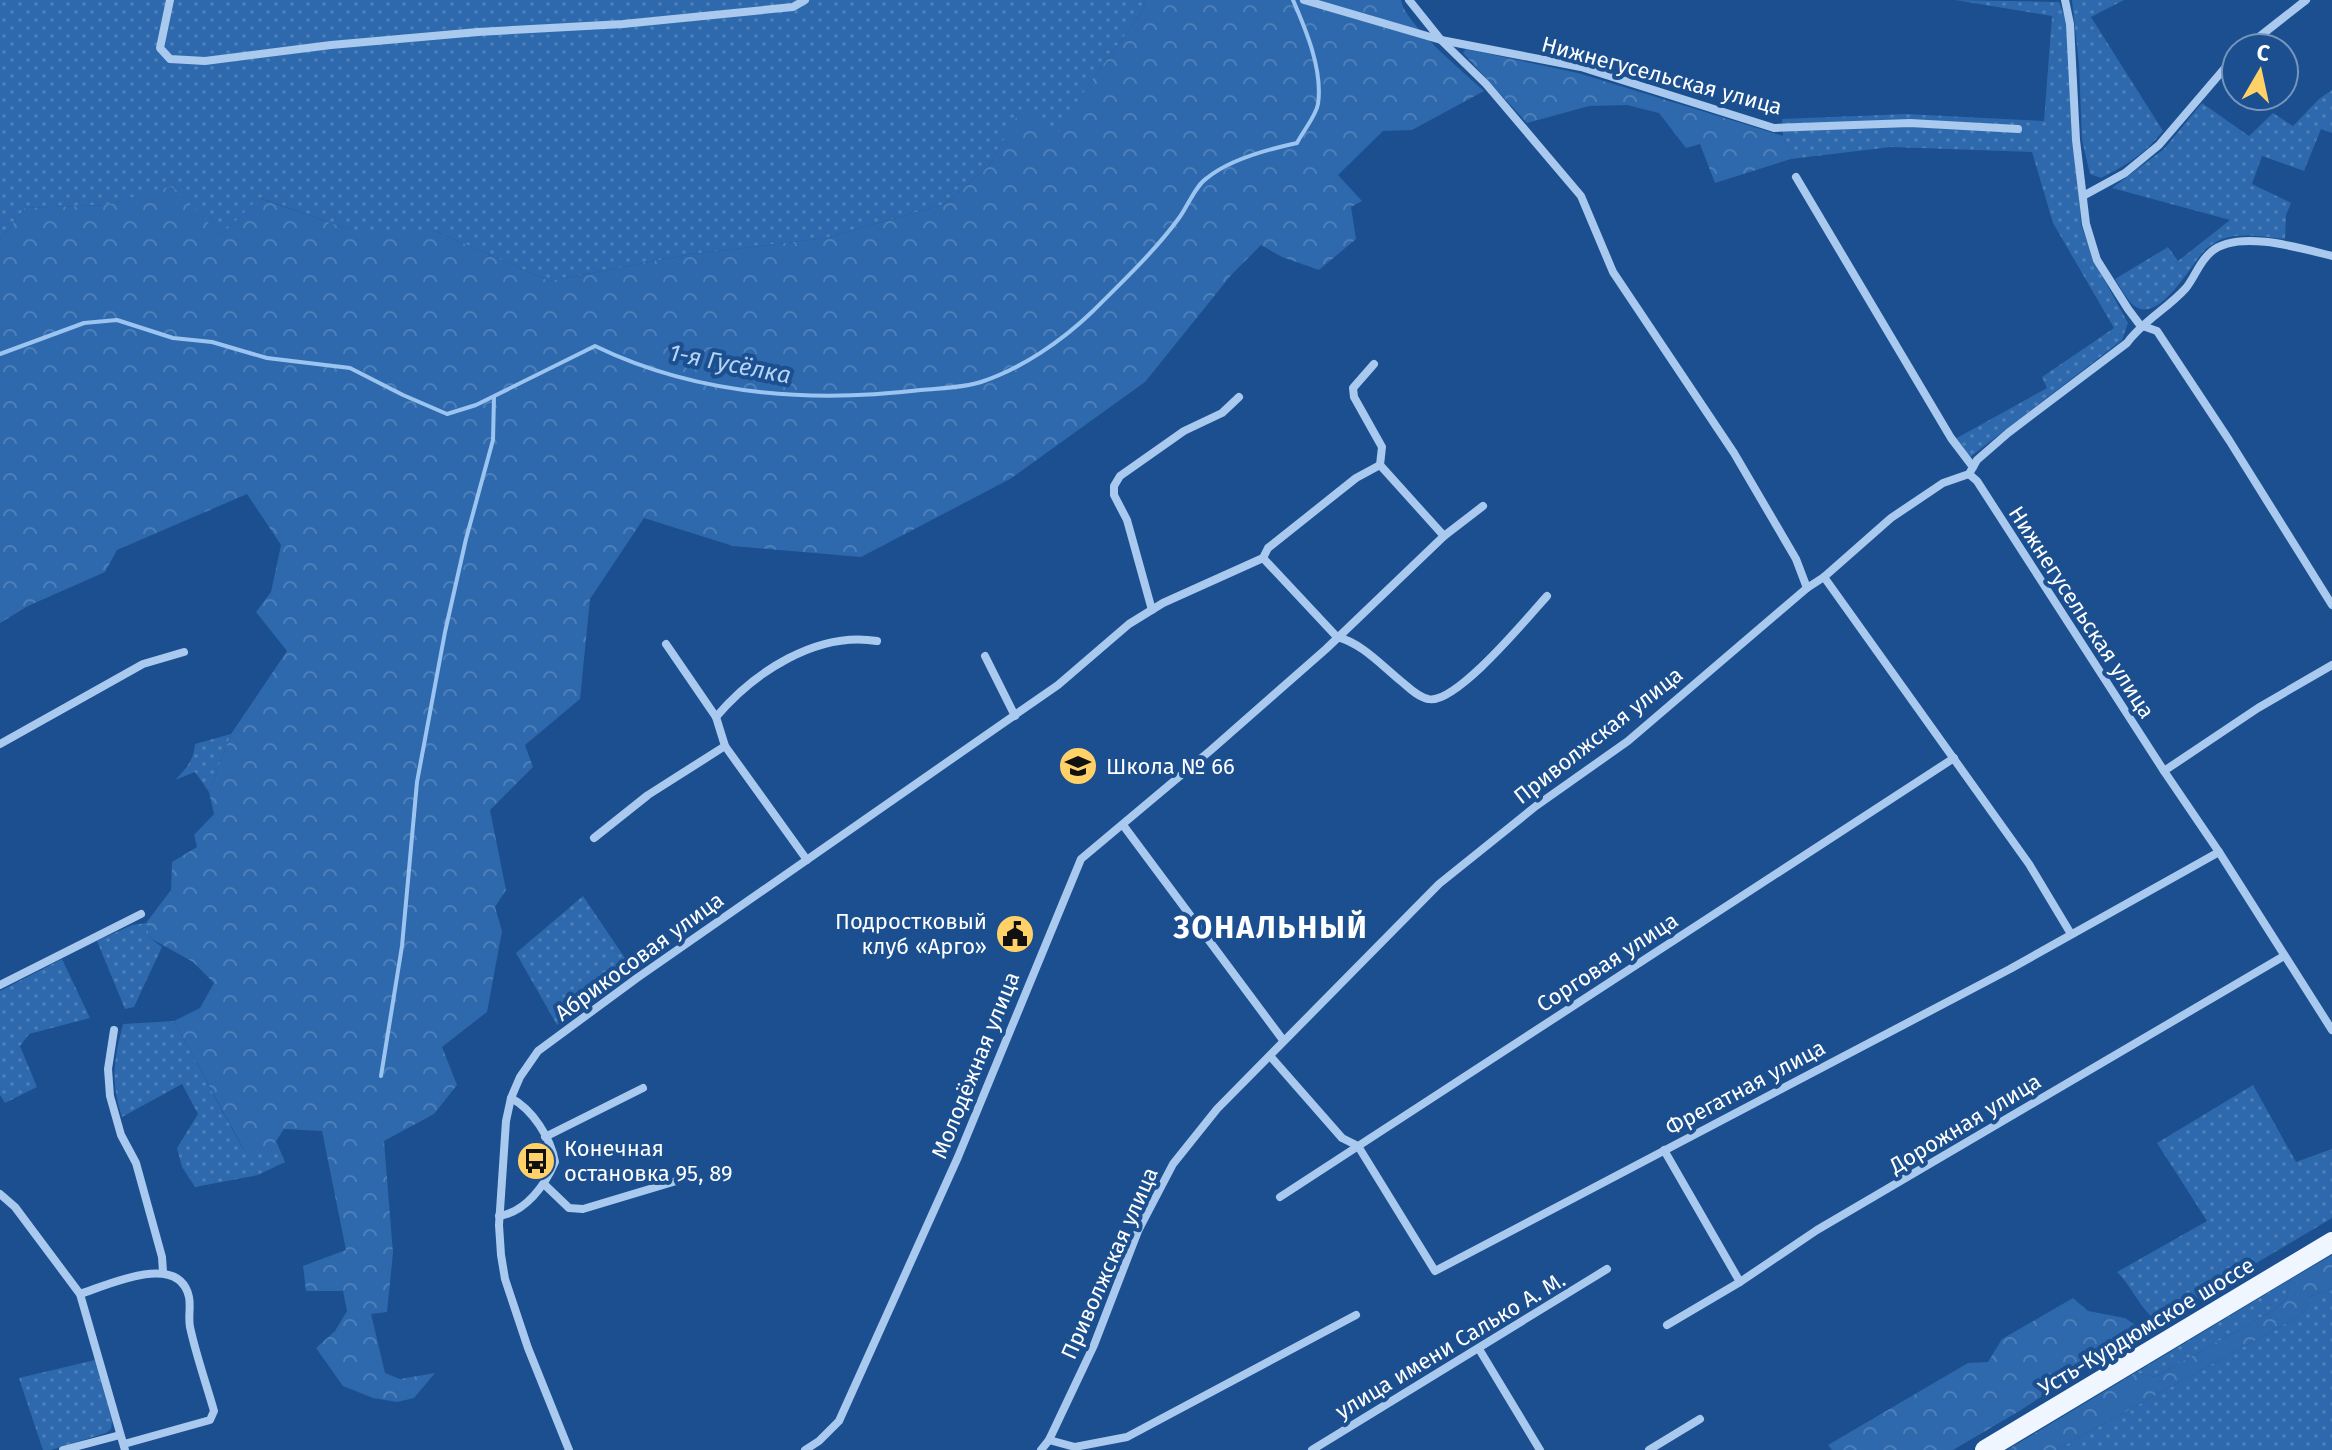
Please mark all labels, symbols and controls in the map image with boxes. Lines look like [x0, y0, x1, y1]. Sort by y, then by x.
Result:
street label: Нижнегусельская улица [1539, 30, 1785, 121]
north arrow [2220, 32, 2300, 112]
text: С [2255, 38, 2272, 67]
water label: 1-я Гусёлка [667, 338, 793, 390]
street label: Нижнегусельская улица [2003, 501, 2160, 724]
street label: Приволжская улица [1508, 661, 1688, 810]
school or university icon: Школа № 66 [1057, 745, 1099, 787]
place label: Школа № 66 [1106, 753, 1235, 780]
street label: Абрикосовая улица [550, 886, 729, 1027]
street label: Сорговая улица [1532, 907, 1683, 1018]
place label: Подростковый клуб «Арго» [835, 908, 987, 960]
district label: ЗОНАЛЬНЫЙ [1172, 909, 1369, 946]
public building icon: Подростковый клуб «Арго» [994, 913, 1036, 955]
street label: Молодёжная улица [926, 968, 1025, 1163]
street label: Фрегатная улица [1661, 1034, 1830, 1141]
street label: Дорожная улица [1884, 1068, 2046, 1180]
place label: Конечная остановка 95, 89 [564, 1135, 733, 1187]
bus stop icon: Конечная остановка 95, 89 [515, 1140, 557, 1182]
street label: Приволжская улица [1055, 1163, 1164, 1363]
street label: Усть-Курдюмское шоссе [2033, 1251, 2259, 1402]
street label: улица имени Салько А. М. [1330, 1266, 1570, 1425]

